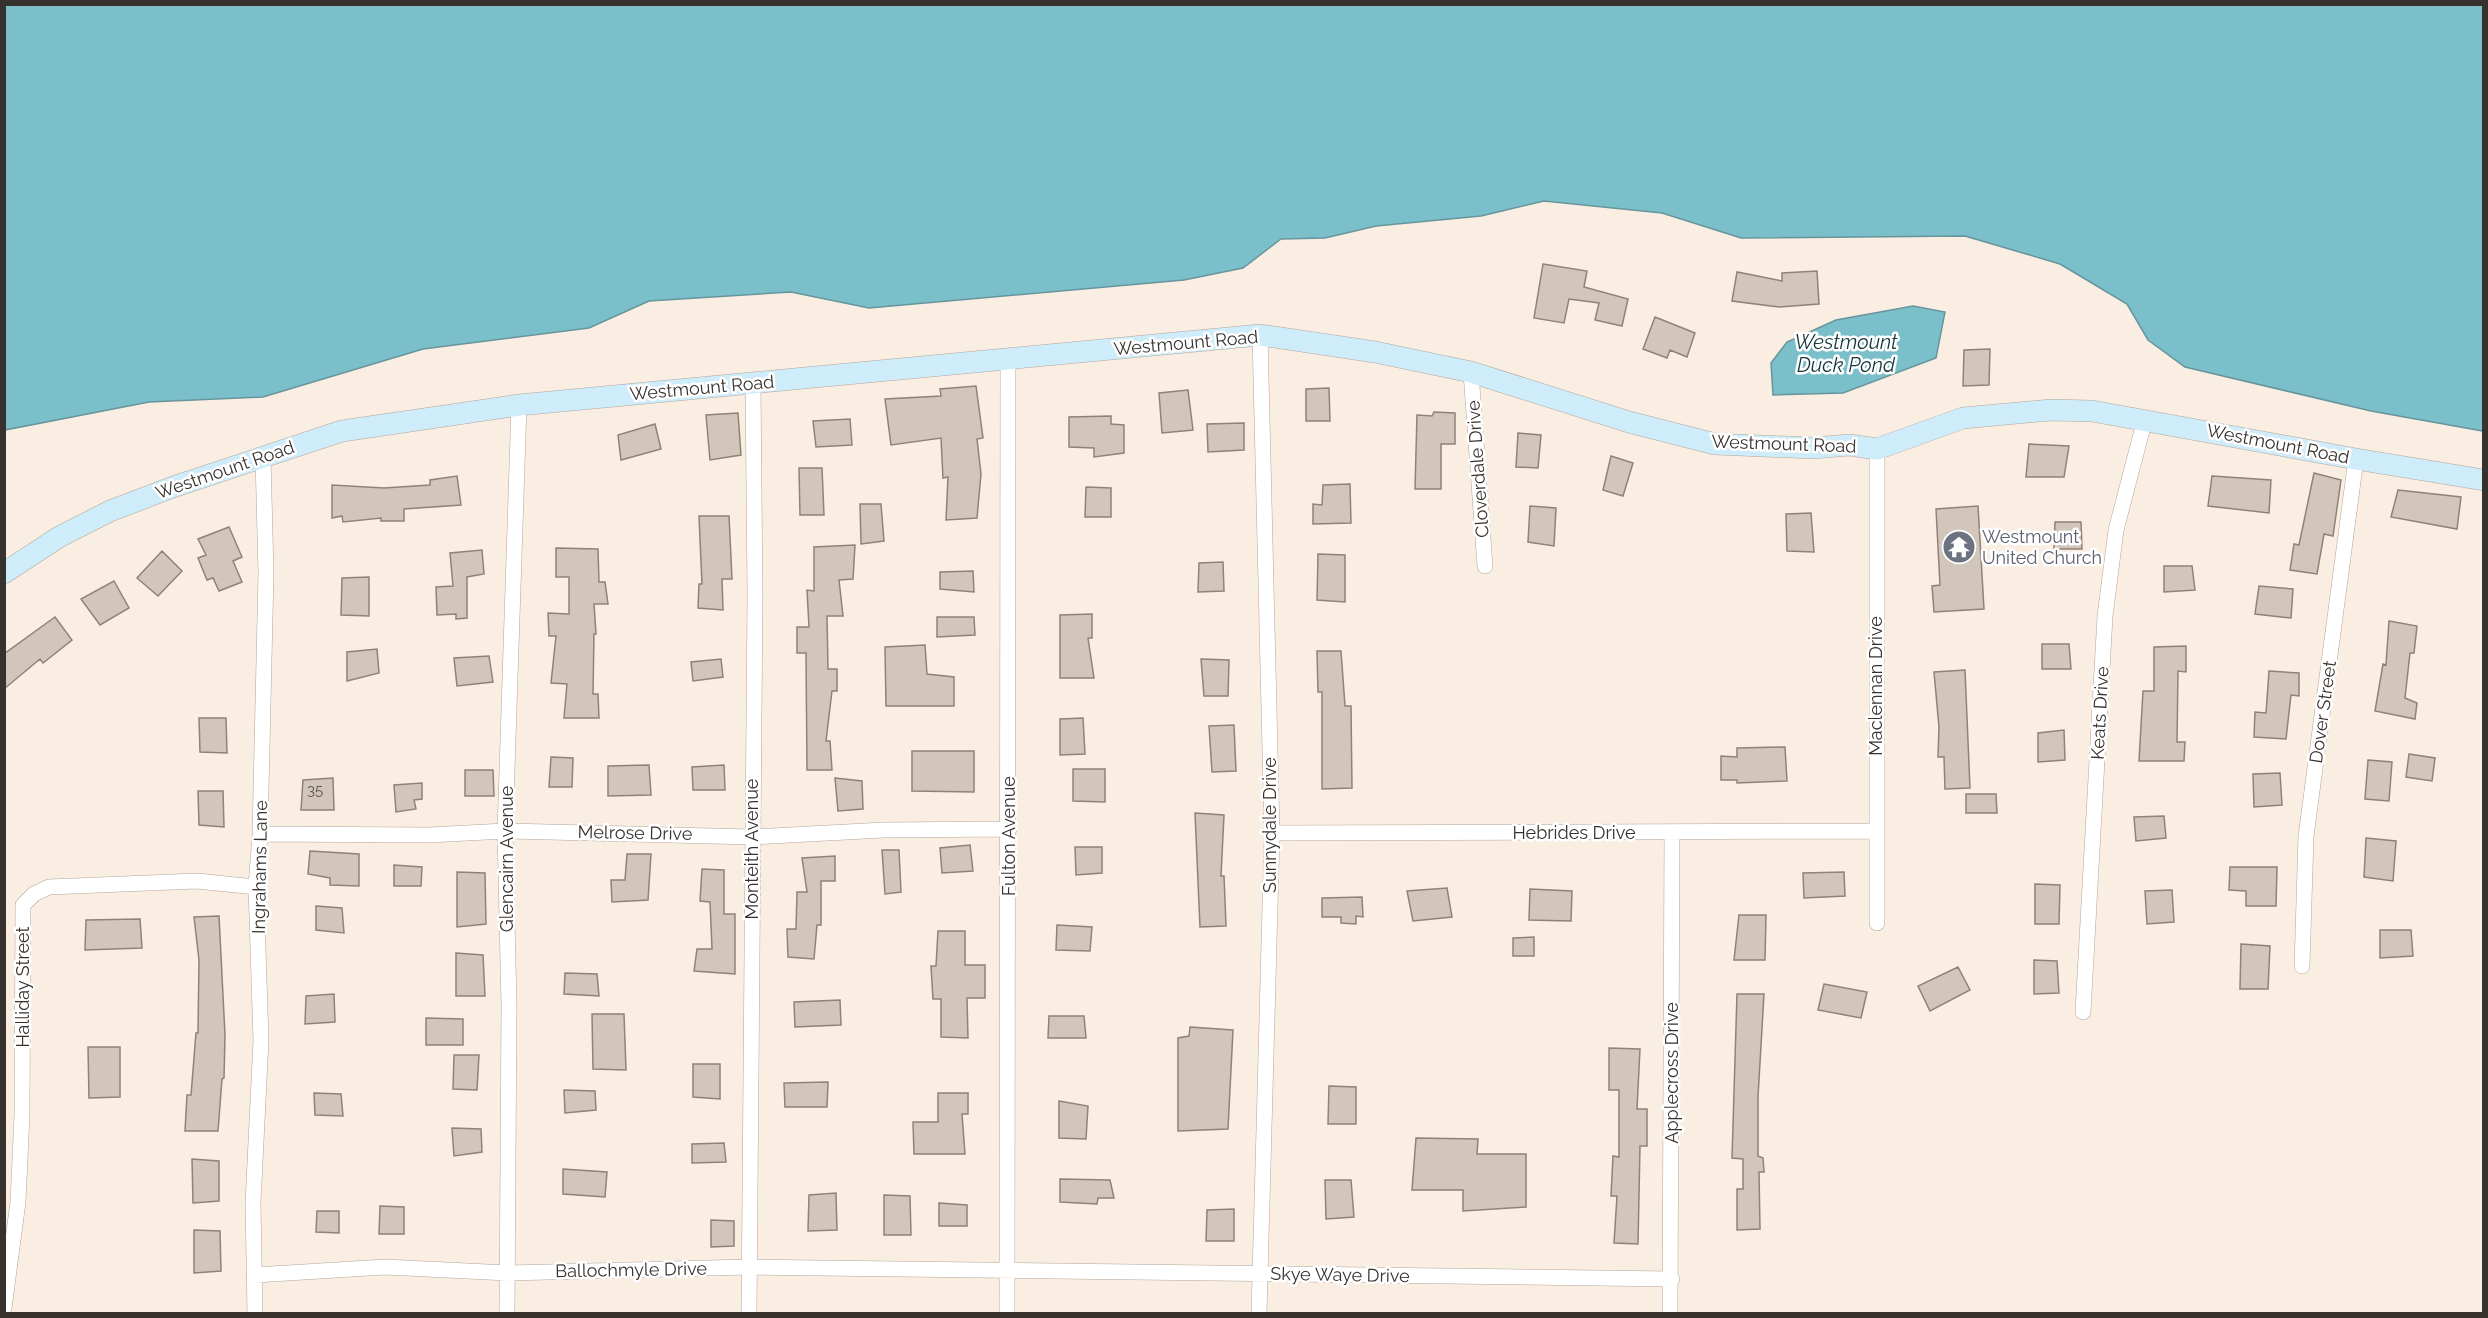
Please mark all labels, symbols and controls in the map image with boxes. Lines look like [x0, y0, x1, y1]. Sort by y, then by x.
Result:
street label: Westmount Road [1113, 326, 1259, 359]
water label: Westmount Duck Pond [1794, 330, 1898, 377]
street label: Westmount Road [629, 371, 775, 404]
street label: Cloverdale Drive [1462, 399, 1493, 538]
street label: Westmount Road [2205, 419, 2351, 468]
street label: Westmount Road [1711, 430, 1857, 457]
street label: Westmount Road [153, 436, 297, 503]
place label: Westmount United Church [1982, 526, 2102, 568]
temple icon: Westmount United Church [1941, 529, 1977, 565]
street label: Maclennan Drive [1865, 616, 1886, 756]
street label: Dover Street [2305, 659, 2340, 765]
street label: Keats Drive [2087, 665, 2112, 760]
street label: Sunnydale Drive [1259, 757, 1280, 893]
street label: Fulton Avenue [998, 776, 1019, 896]
street label: Monteith Avenue [741, 778, 762, 919]
house number: 35 [307, 781, 323, 799]
street label: Glencairn Avenue [496, 785, 517, 932]
street label: Ingrahams Lane [248, 800, 271, 934]
street label: Melrose Drive [578, 821, 693, 844]
street label: Hebrides Drive [1512, 822, 1636, 843]
street label: Halliday Street [12, 926, 33, 1048]
street label: Applecross Drive [1661, 1002, 1682, 1144]
street label: Ballochmyle Drive [555, 1258, 707, 1281]
street label: Skye Waye Drive [1270, 1263, 1410, 1286]

